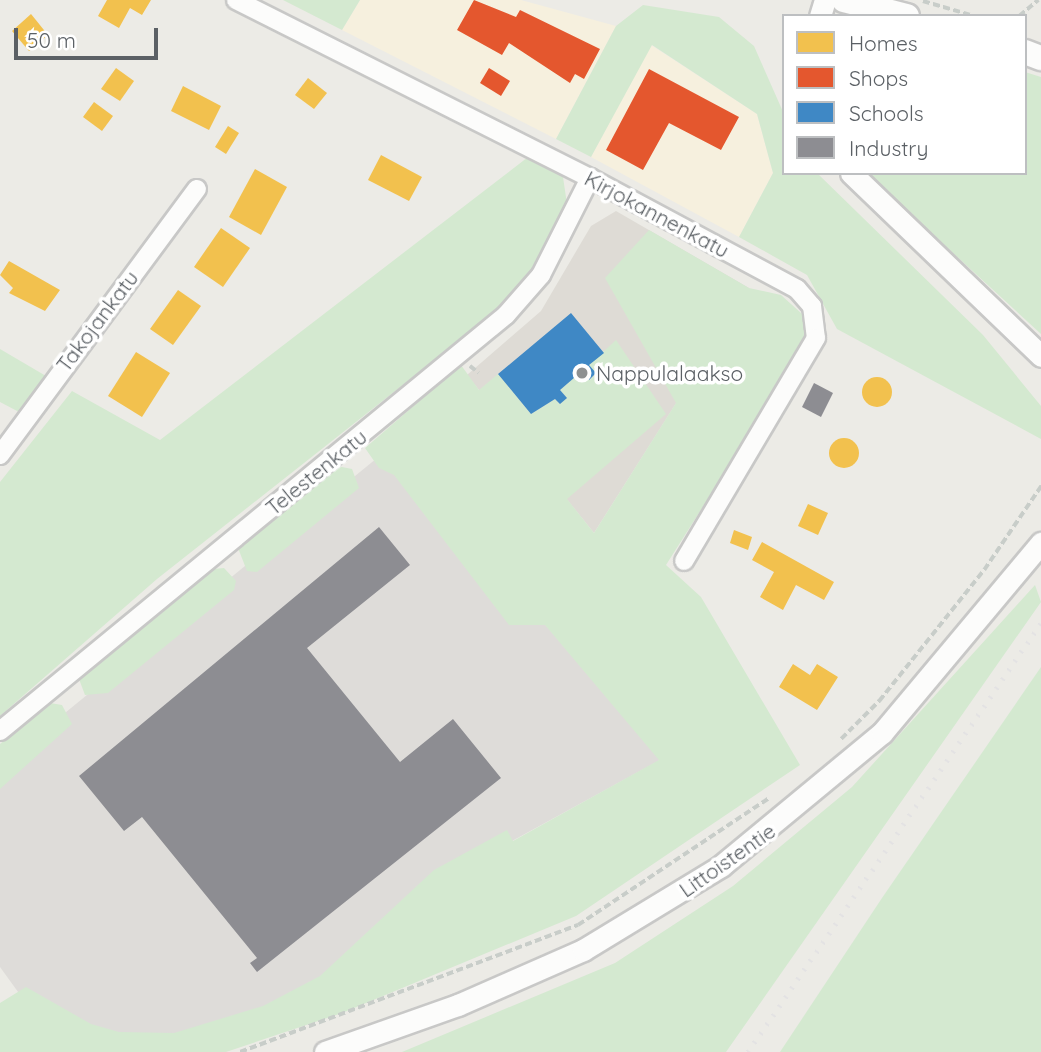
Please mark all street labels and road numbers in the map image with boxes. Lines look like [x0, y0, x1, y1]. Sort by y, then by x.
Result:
street label: Kirjokannenkatu [580, 165, 734, 263]
street label: Takojankatu [51, 265, 143, 377]
street label: Telestenkatu [261, 424, 371, 520]
street label: Littoistentie [674, 818, 780, 902]

